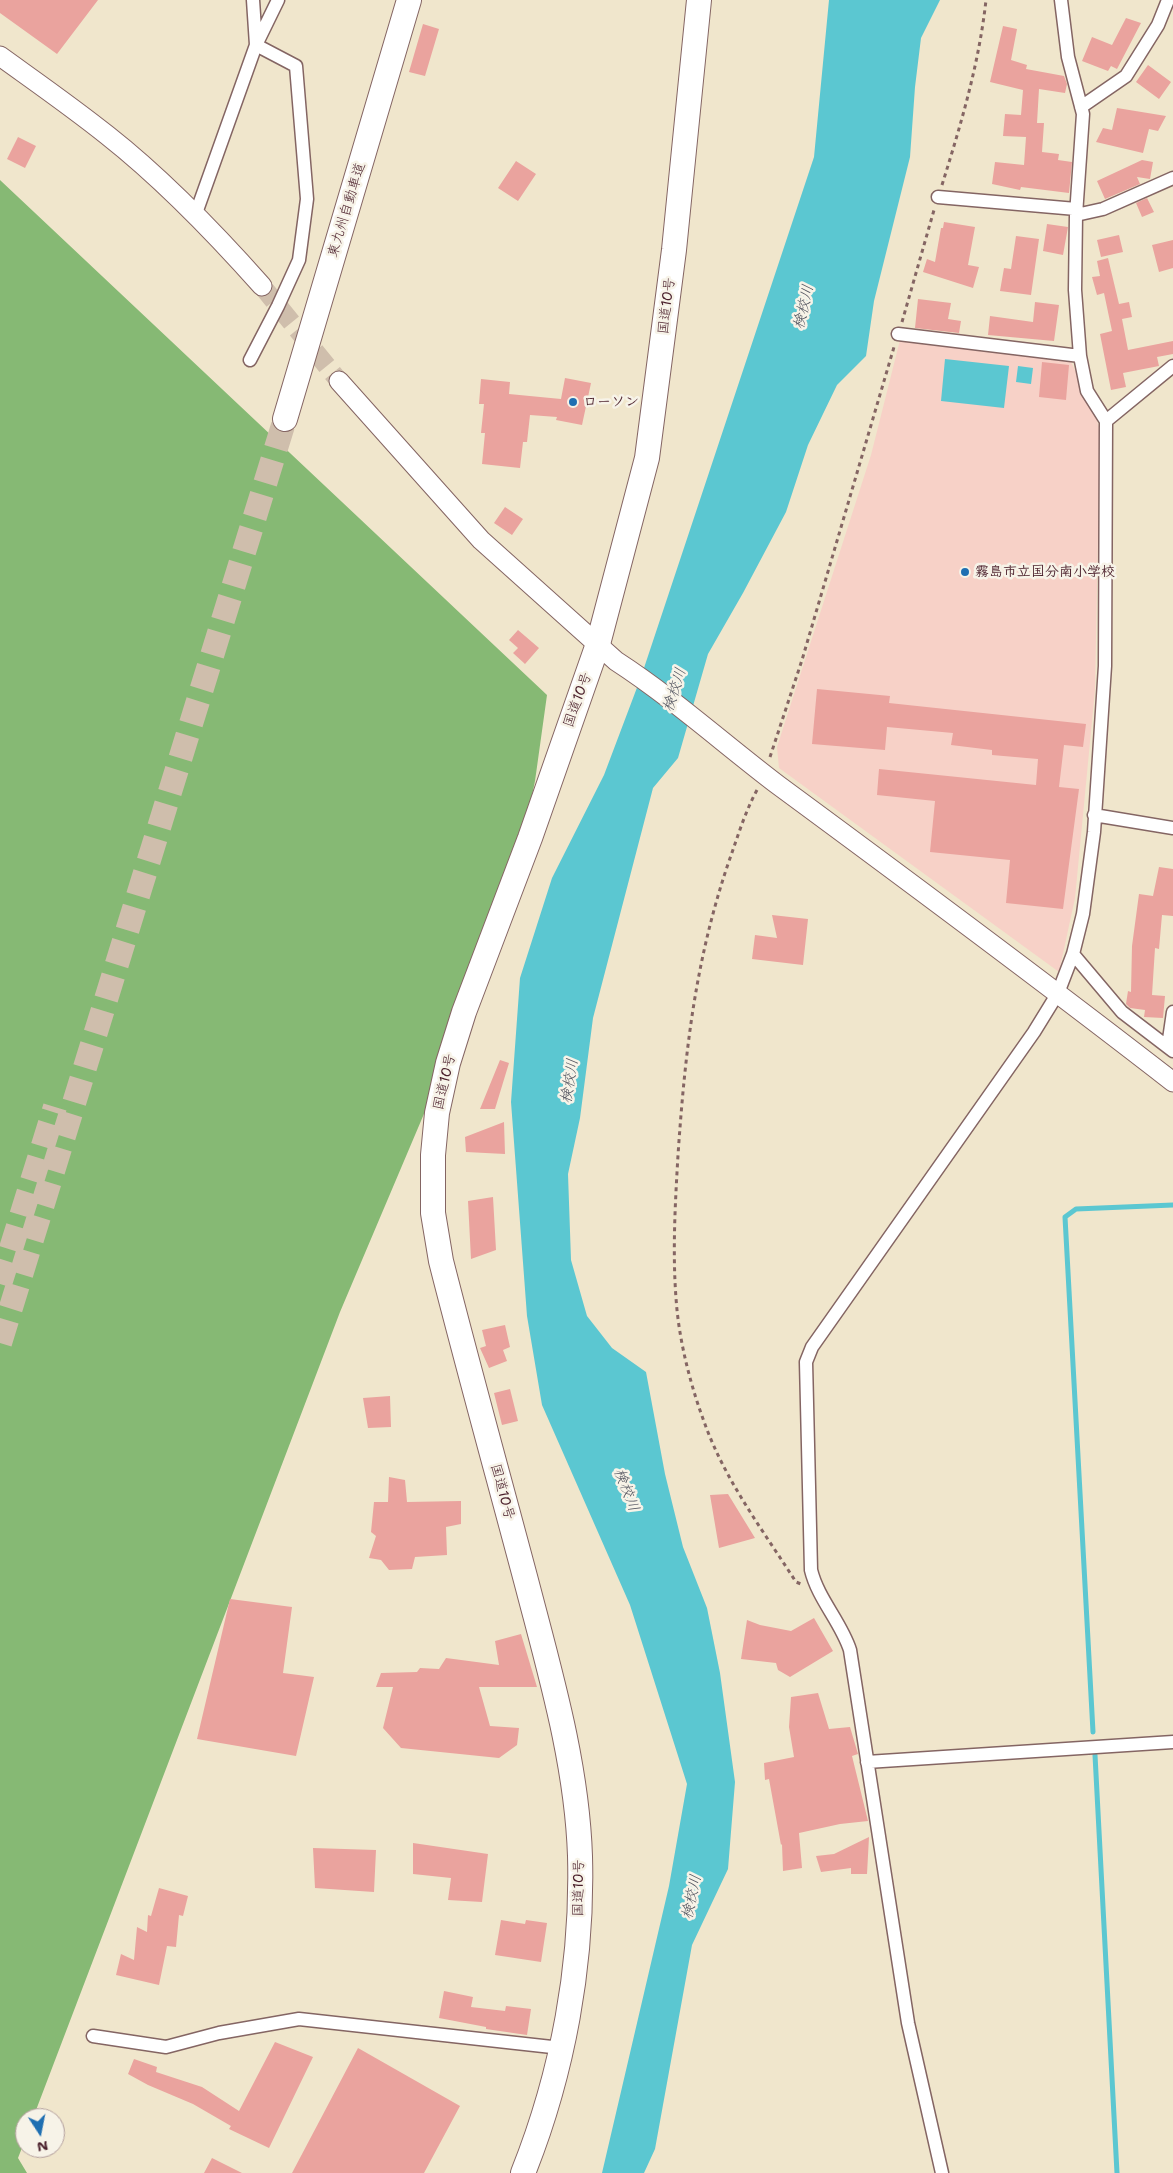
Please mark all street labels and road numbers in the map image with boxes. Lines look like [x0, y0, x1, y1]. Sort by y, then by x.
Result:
street label: 東九州自動車道 [325, 161, 369, 259]
street label: 国道10号 [655, 277, 679, 335]
street label: 国道10号 [560, 670, 596, 730]
street label: 国道10号 [430, 1052, 460, 1112]
street label: 国道10号 [486, 1462, 518, 1522]
street label: 国道10号 [570, 1859, 588, 1917]

